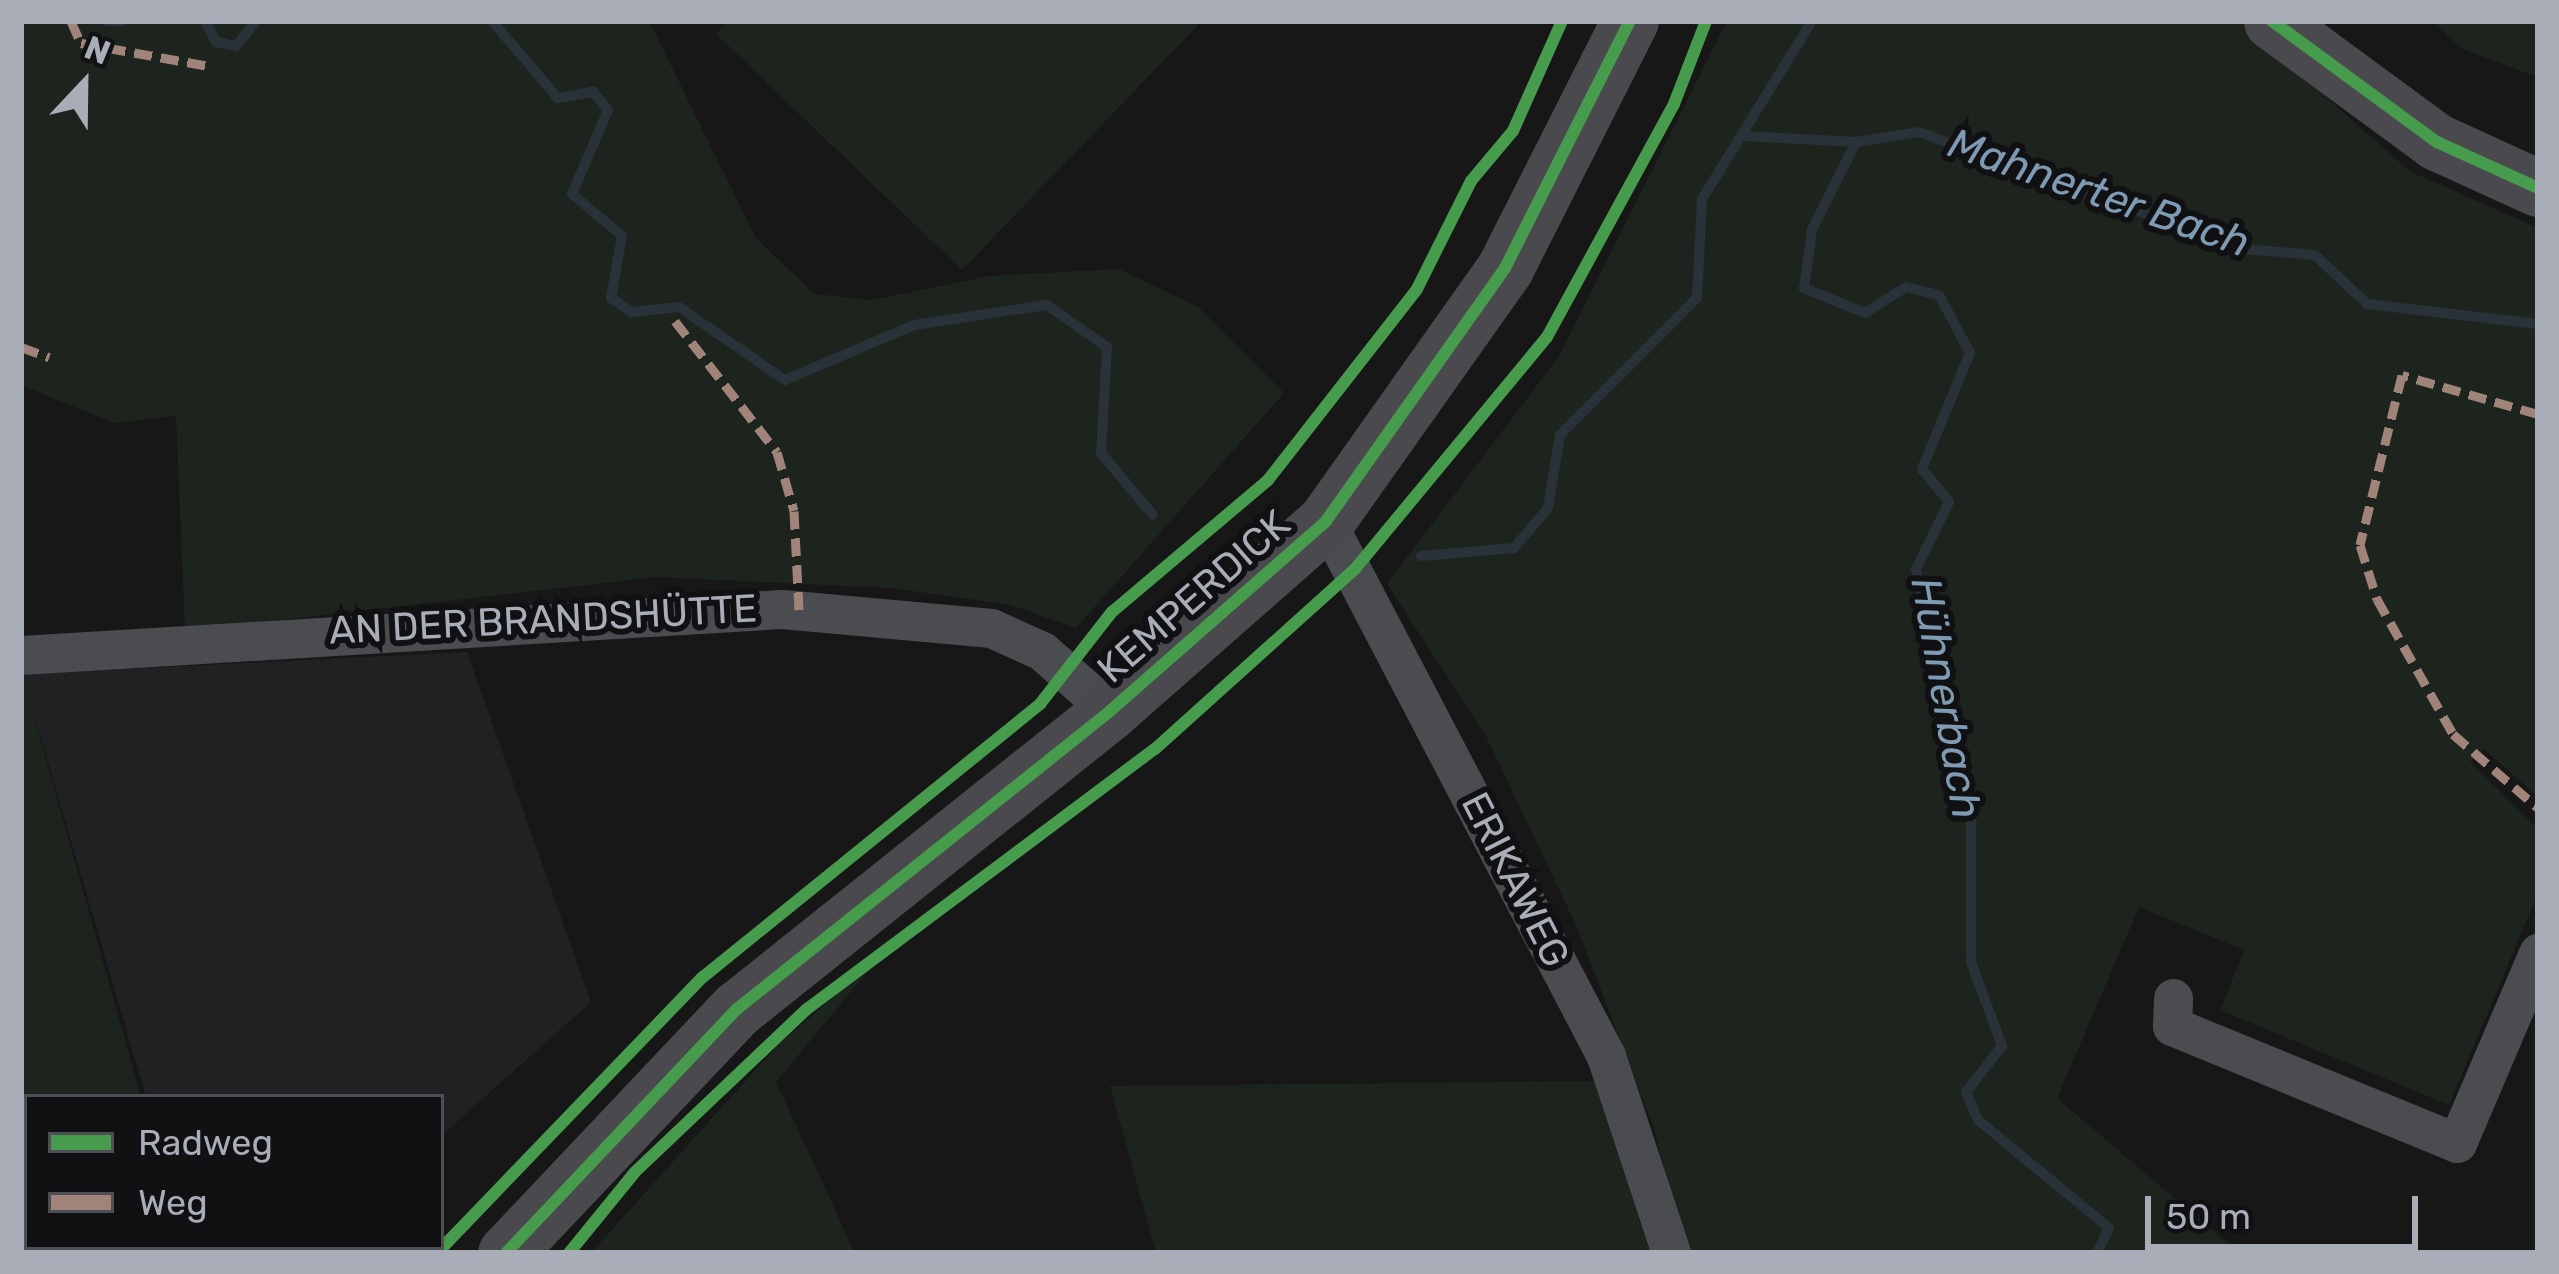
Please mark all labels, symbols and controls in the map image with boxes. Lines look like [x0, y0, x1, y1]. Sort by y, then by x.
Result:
north arrow [24, 24, 144, 144]
text: N [79, 28, 116, 73]
water label: Mahnerter Bach [1941, 118, 2257, 268]
street label: KEMPERDICK [1088, 501, 1300, 693]
water label: Hühnerbach [1900, 573, 1992, 823]
street label: AN DER BRANDSHÜTTE [328, 585, 758, 655]
street label: ERIKAWEG [1451, 785, 1579, 975]
legend [24, 1094, 444, 1250]
text: Radweg [138, 1121, 273, 1164]
scale bar [2151, 1172, 2424, 1246]
text: Weg [138, 1181, 208, 1224]
text: 50 m [2166, 1195, 2251, 1238]

